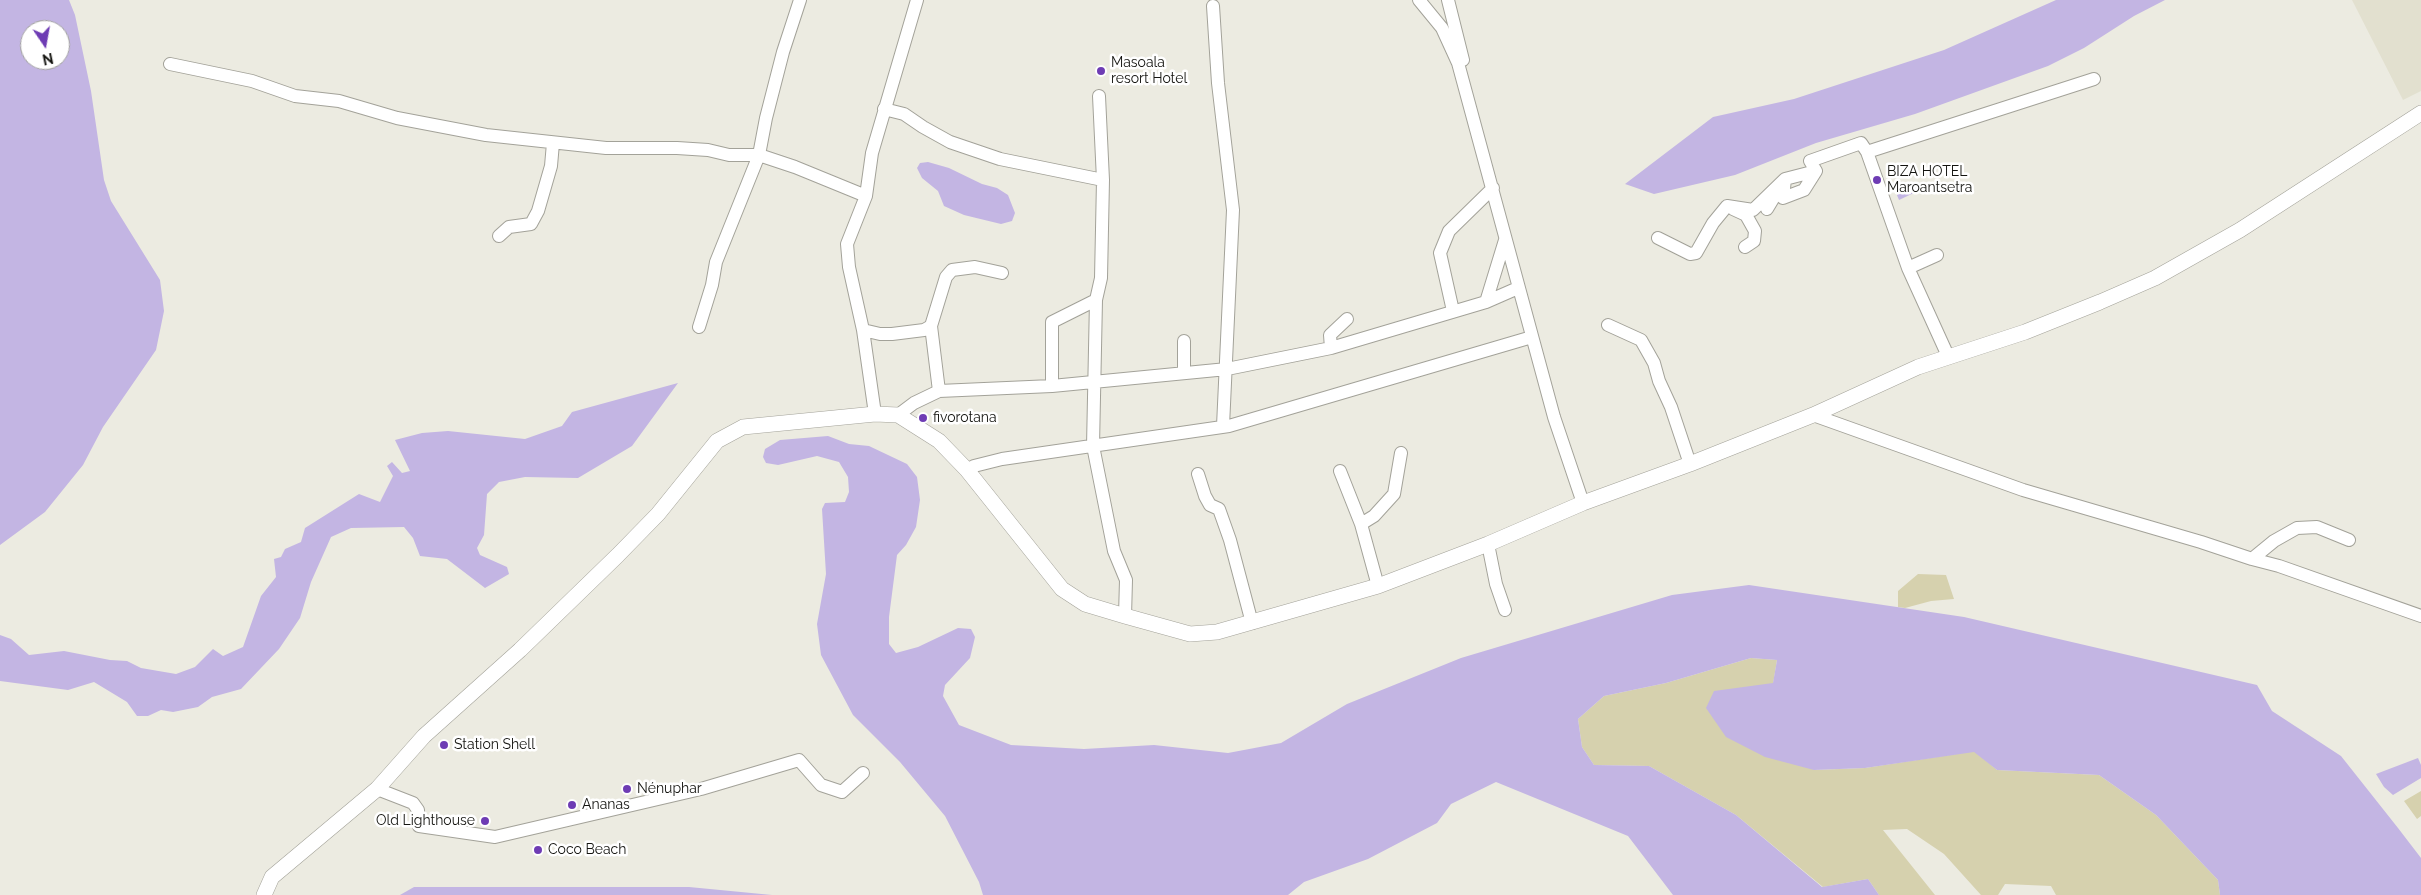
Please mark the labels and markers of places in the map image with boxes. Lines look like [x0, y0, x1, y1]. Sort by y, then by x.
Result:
place label: Masoala resort Hotel [1111, 55, 1187, 88]
marker: Masoala resort Hotel [1095, 65, 1107, 77]
place label: BIZA HOTEL Maroantsetra [1887, 164, 1972, 196]
marker: BIZA HOTEL Maroantsetra [1871, 174, 1883, 186]
place label: fivorotana [933, 410, 997, 426]
marker: fivorotana [917, 412, 929, 424]
place label: Station Shell [454, 737, 535, 753]
marker: Station Shell [438, 739, 450, 751]
place label: Nénuphar [637, 781, 702, 797]
marker: Nénuphar [621, 783, 633, 795]
place label: Ananas [582, 797, 630, 813]
marker: Ananas [566, 799, 578, 811]
place label: Old Lighthouse [376, 813, 475, 829]
marker: Old Lighthouse [479, 815, 491, 827]
place label: Coco Beach [548, 842, 626, 858]
marker: Coco Beach [532, 844, 544, 856]

